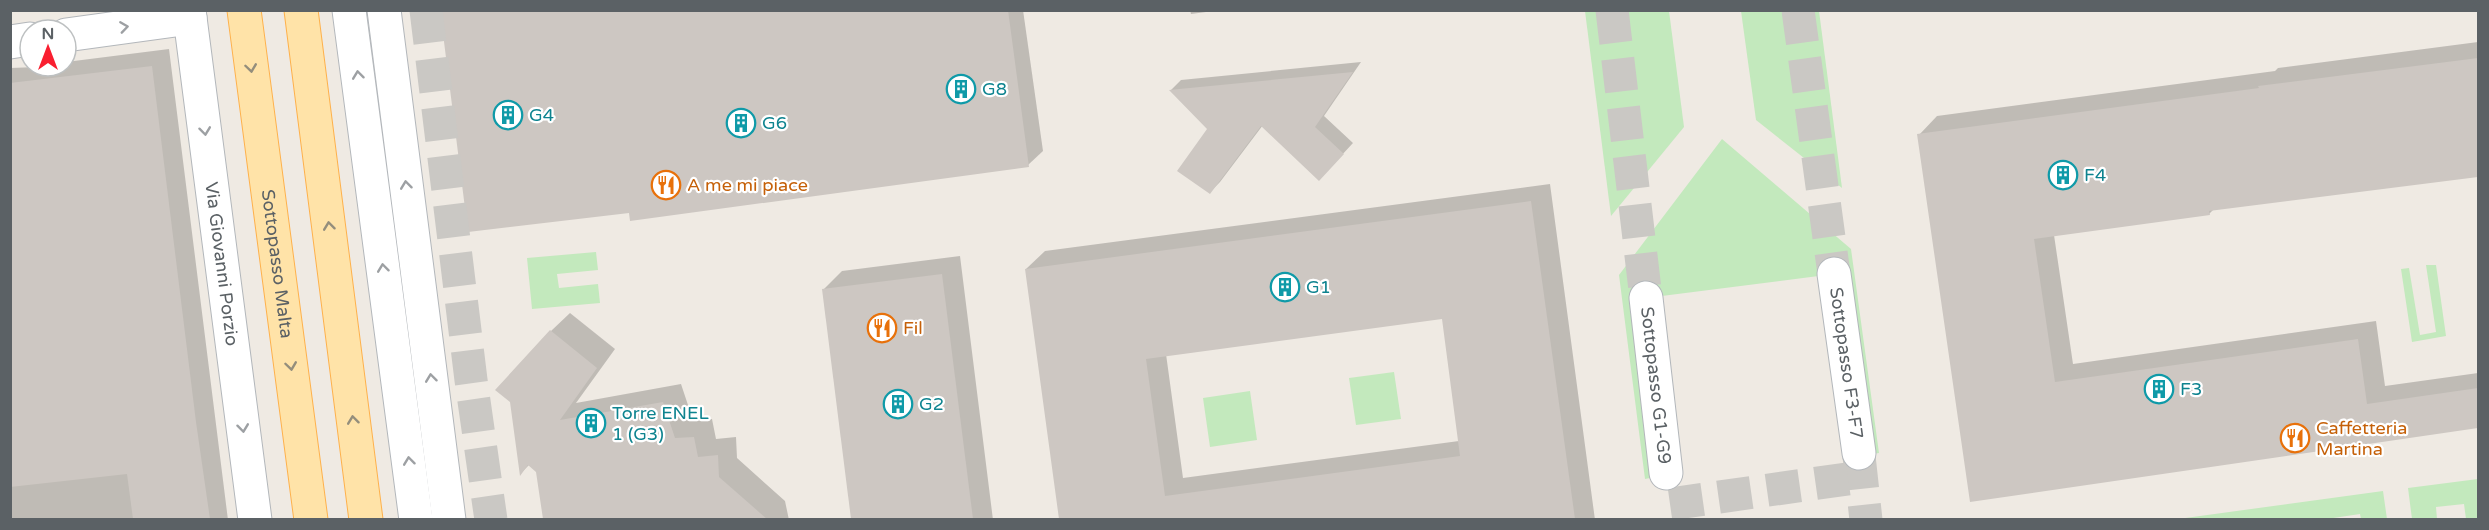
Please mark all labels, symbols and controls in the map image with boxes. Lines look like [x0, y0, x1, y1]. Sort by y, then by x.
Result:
north arrow [18, 18, 78, 78]
one-way arrow [119, 21, 129, 33]
text: N [42, 24, 54, 44]
one-way arrow [245, 64, 257, 73]
one-way arrow [352, 70, 365, 79]
building icon: G8 [945, 73, 977, 105]
place label: G8 [982, 78, 1007, 100]
building icon: G4 [492, 99, 524, 131]
place label: G4 [529, 104, 554, 126]
building icon: G6 [725, 107, 757, 139]
place label: G6 [762, 112, 787, 134]
one-way arrow [198, 126, 210, 136]
building icon: F4 [2047, 159, 2079, 191]
place label: F4 [2084, 164, 2106, 186]
restaurant icon: A me mi piace [650, 169, 682, 201]
place label: A me mi piace [687, 174, 808, 196]
street label: Via Giovanni Porzio [200, 180, 243, 347]
one-way arrow [401, 180, 413, 189]
street label: Sottopasso Malta [257, 188, 298, 340]
one-way arrow [323, 222, 335, 231]
one-way arrow [378, 264, 390, 273]
building icon: G1 [1269, 271, 1301, 303]
place label: G1 [1306, 276, 1331, 298]
street label: Sottopasso F3-F7 [1825, 286, 1868, 440]
street label: Sottopasso G1-G9 [1636, 306, 1676, 465]
restaurant icon: Fil [866, 312, 898, 344]
place label: Fil [903, 317, 923, 339]
one-way arrow [284, 361, 296, 371]
building icon: F3 [2143, 373, 2175, 405]
one-way arrow [426, 374, 438, 383]
place label: F3 [2180, 378, 2202, 400]
building icon: G2 [882, 388, 914, 420]
place label: G2 [919, 393, 944, 415]
place label: Torre ENEL 1 (G3) [612, 402, 710, 445]
building icon: Torre ENEL 1 (G3) [575, 407, 607, 439]
one-way arrow [348, 415, 360, 424]
place label: Caffetteria Martina [2316, 417, 2407, 460]
restaurant icon: Caffetteria Martina [2279, 422, 2311, 454]
one-way arrow [237, 424, 249, 433]
one-way arrow [403, 457, 415, 466]

